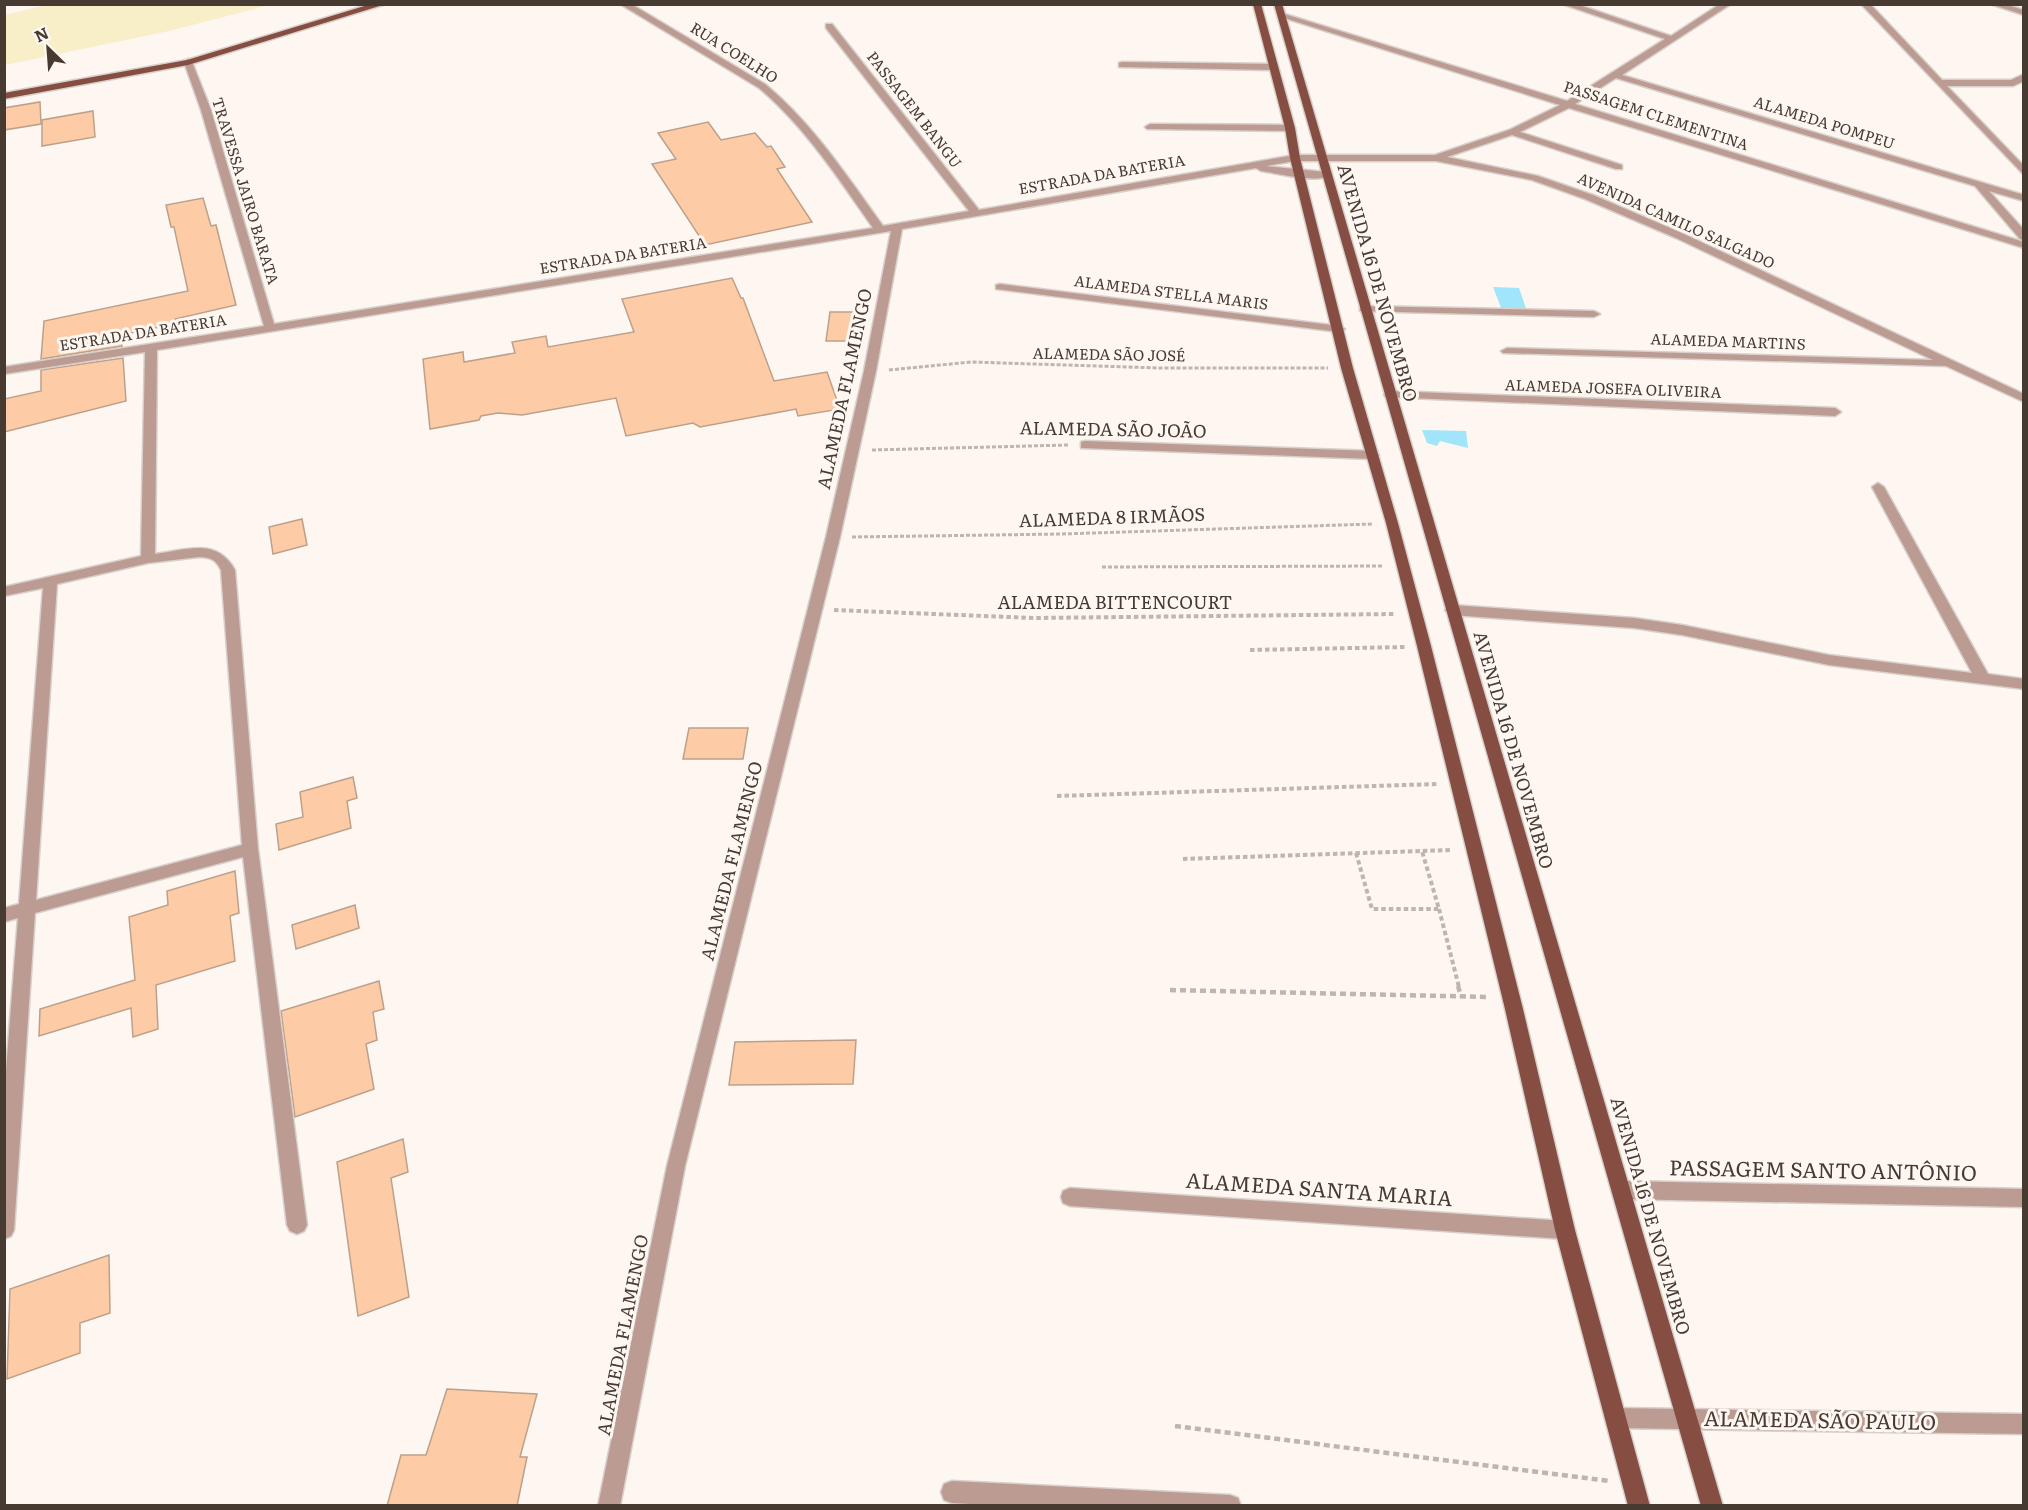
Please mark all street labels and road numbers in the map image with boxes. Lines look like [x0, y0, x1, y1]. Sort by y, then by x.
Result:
street label: RUA COELHO [686, 16, 783, 88]
street label: PASSAGEM BANGU [862, 46, 968, 172]
street label: PASSAGEM CLEMENTINA [1561, 74, 1752, 155]
street label: ALAMEDA POMPEU [1751, 89, 1898, 154]
street label: TRAVESSA JAIRO BARATA [207, 94, 286, 287]
street label: ESTRADA DA BATERIA [1017, 148, 1187, 199]
street label: AVENIDA 16 DE NOVEMBRO [1332, 160, 1425, 405]
street label: AVENIDA CAMILO SALGADO [1574, 166, 1779, 274]
street label: ESTRADA DA BATERIA [538, 230, 708, 279]
street label: ALAMEDA STELLA MARIS [1073, 268, 1270, 315]
street label: ALAMEDA FLAMENGO [809, 286, 878, 492]
street label: ESTRADA DA BATERIA [58, 307, 228, 356]
street label: ALAMEDA MARTINS [1650, 326, 1806, 355]
street label: ALAMEDA SÃO JOSÉ [1032, 341, 1186, 366]
street label: ALAMEDA JOSEFA OLIVEIRA [1504, 372, 1722, 403]
street label: ALAMEDA SÃO JOÃO [1019, 413, 1207, 444]
street label: ALAMEDA 8 IRMÃOS [1018, 500, 1206, 533]
street label: ALAMEDA BITTENCOURT [998, 588, 1232, 615]
street label: AVENIDA 16 DE NOVEMBRO [1468, 627, 1561, 872]
street label: ALAMEDA FLAMENGO [693, 758, 768, 963]
street label: AVENIDA 16 DE NOVEMBRO [1605, 1093, 1698, 1338]
street label: PASSAGEM SANTO ANTÔNIO [1669, 1150, 1977, 1187]
street label: ALAMEDA SANTA MARIA [1185, 1163, 1454, 1212]
street label: ALAMEDA FLAMENGO [589, 1232, 654, 1438]
street label: ALAMEDA SÃO PAULO [1704, 1401, 1936, 1436]

